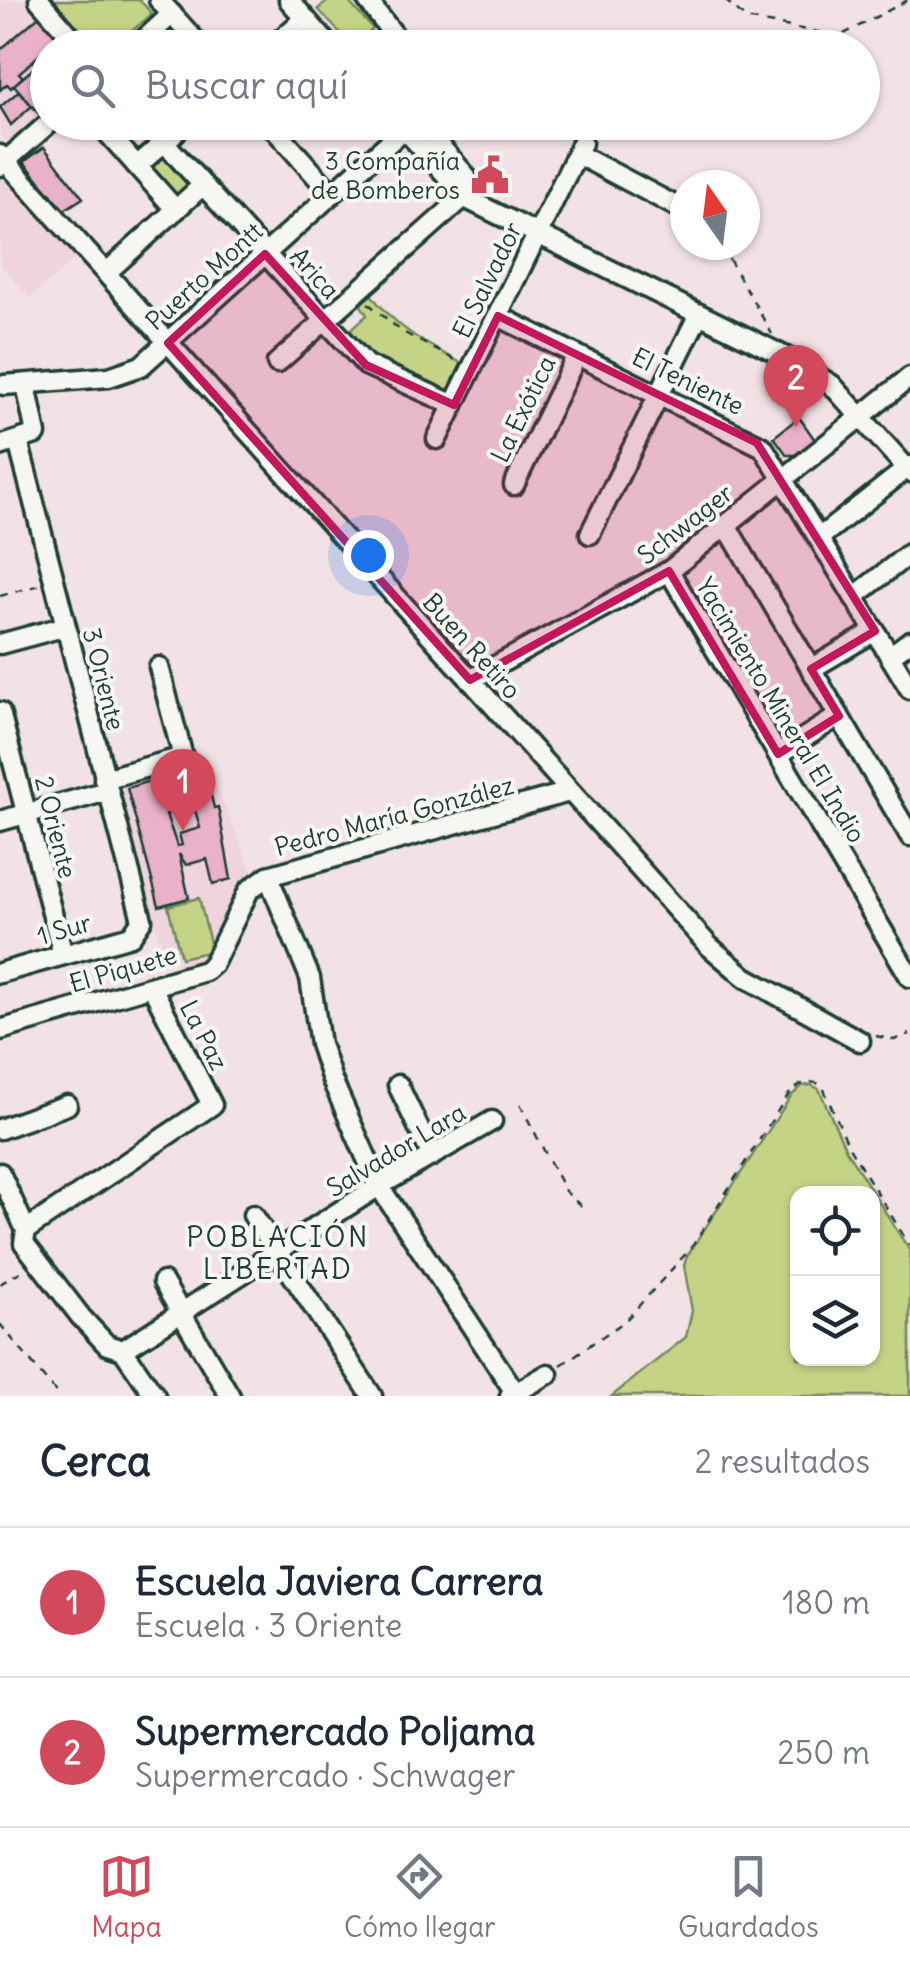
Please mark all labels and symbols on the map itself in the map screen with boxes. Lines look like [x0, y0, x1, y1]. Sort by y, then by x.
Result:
place label: 3 Compañía de Bomberos [311, 145, 460, 206]
public building icon: 3 Compañía de Bomberos [469, 154, 511, 196]
north arrow [670, 170, 760, 260]
street label: Puerto Montt [139, 215, 269, 337]
street label: El Salvador [445, 217, 529, 343]
street label: Arica [283, 240, 347, 306]
street label: El Teniente [627, 340, 749, 422]
pin: 2 [764, 344, 828, 427]
street label: La Exótica [483, 350, 563, 468]
street label: Schwager [631, 477, 739, 571]
your location [343, 530, 394, 581]
street label: Yacimiento Mineral El Indio [689, 572, 873, 848]
street label: Buen Retiro [416, 586, 528, 706]
street label: 3 Oriente [76, 624, 132, 734]
pin: 1 [150, 748, 216, 831]
street label: Pedro María González [271, 769, 517, 863]
street label: 2 Oriente [28, 773, 84, 881]
street label: 1 Sur [33, 906, 95, 952]
street label: El Piquete [66, 938, 180, 1000]
street label: La Paz [173, 995, 235, 1075]
street label: Salvador Lara [321, 1096, 471, 1204]
district label: POBLACIÓN LIBERTAD [186, 1218, 370, 1287]

